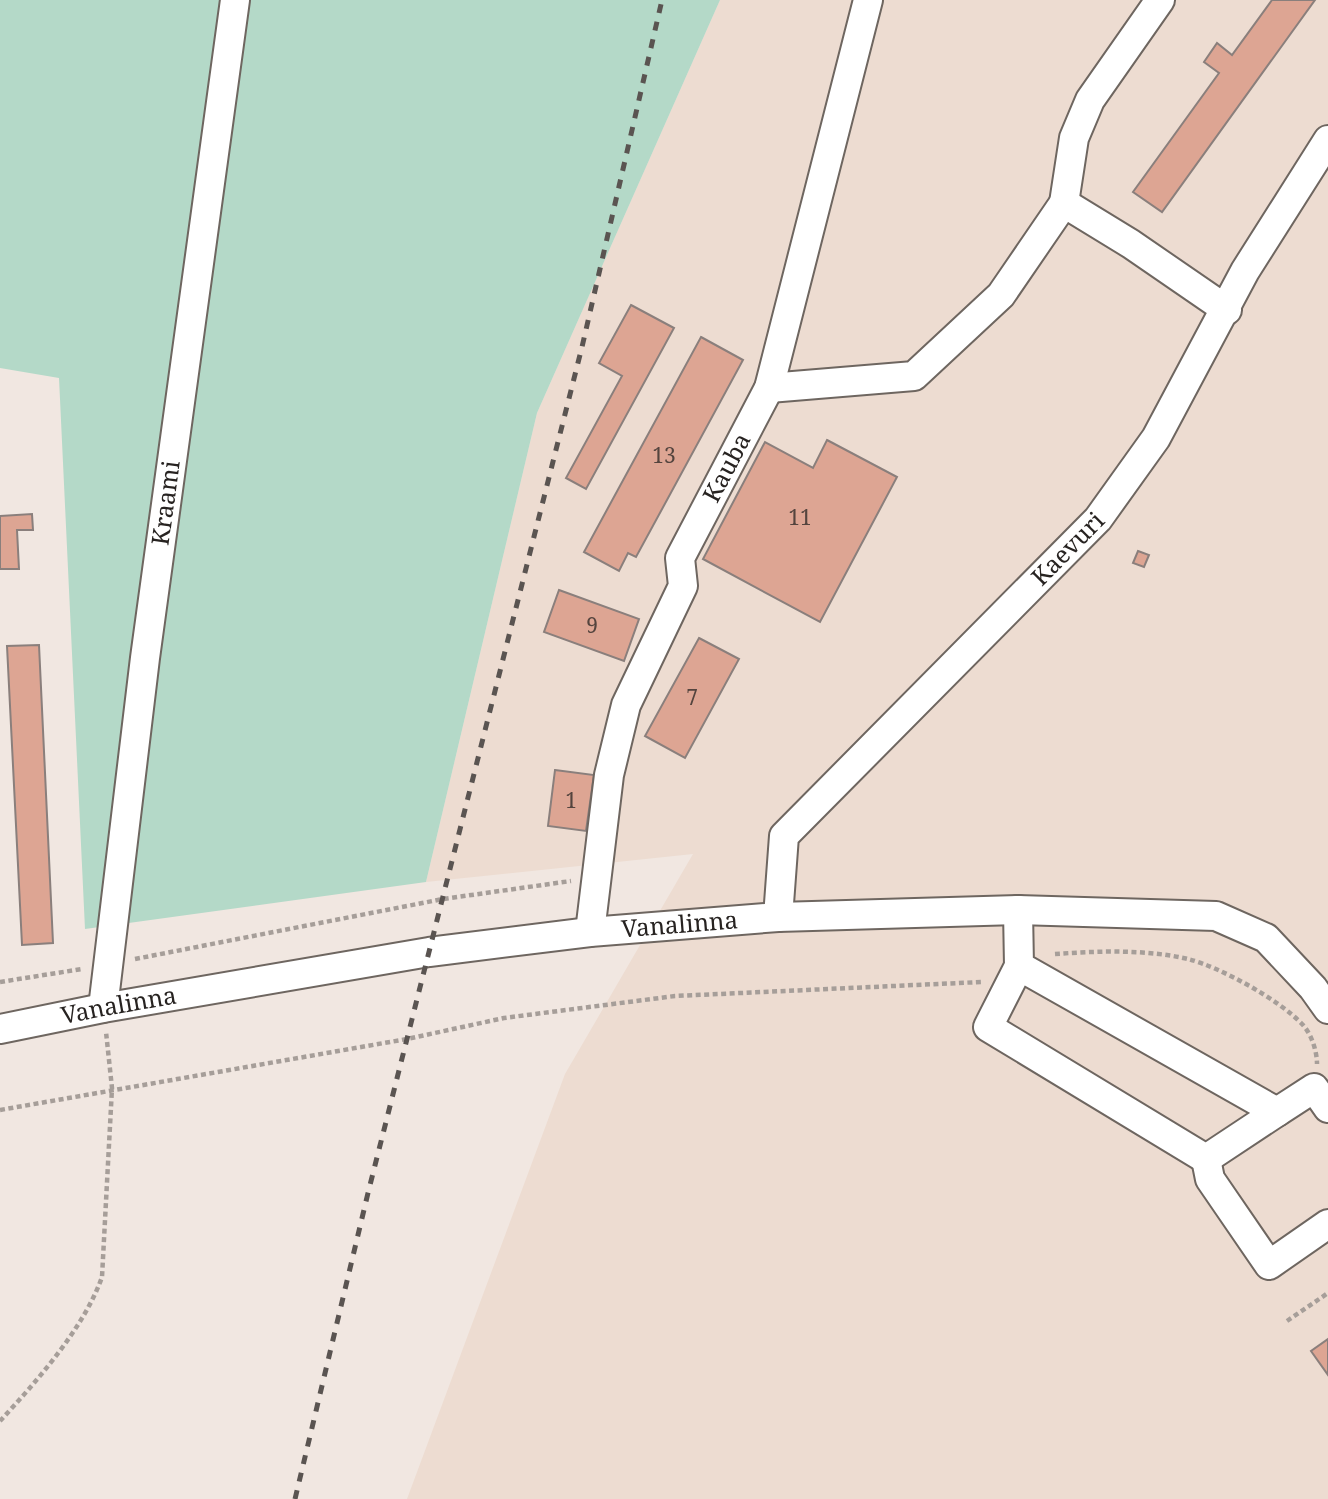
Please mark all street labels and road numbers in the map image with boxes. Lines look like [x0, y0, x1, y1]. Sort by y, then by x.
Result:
street label: Kauba [694, 427, 758, 508]
street label: Kraami [143, 458, 187, 547]
street label: Kaevuri [1023, 504, 1111, 592]
street label: Vanalinna [620, 902, 739, 944]
street label: Vanalinna [58, 978, 179, 1031]

